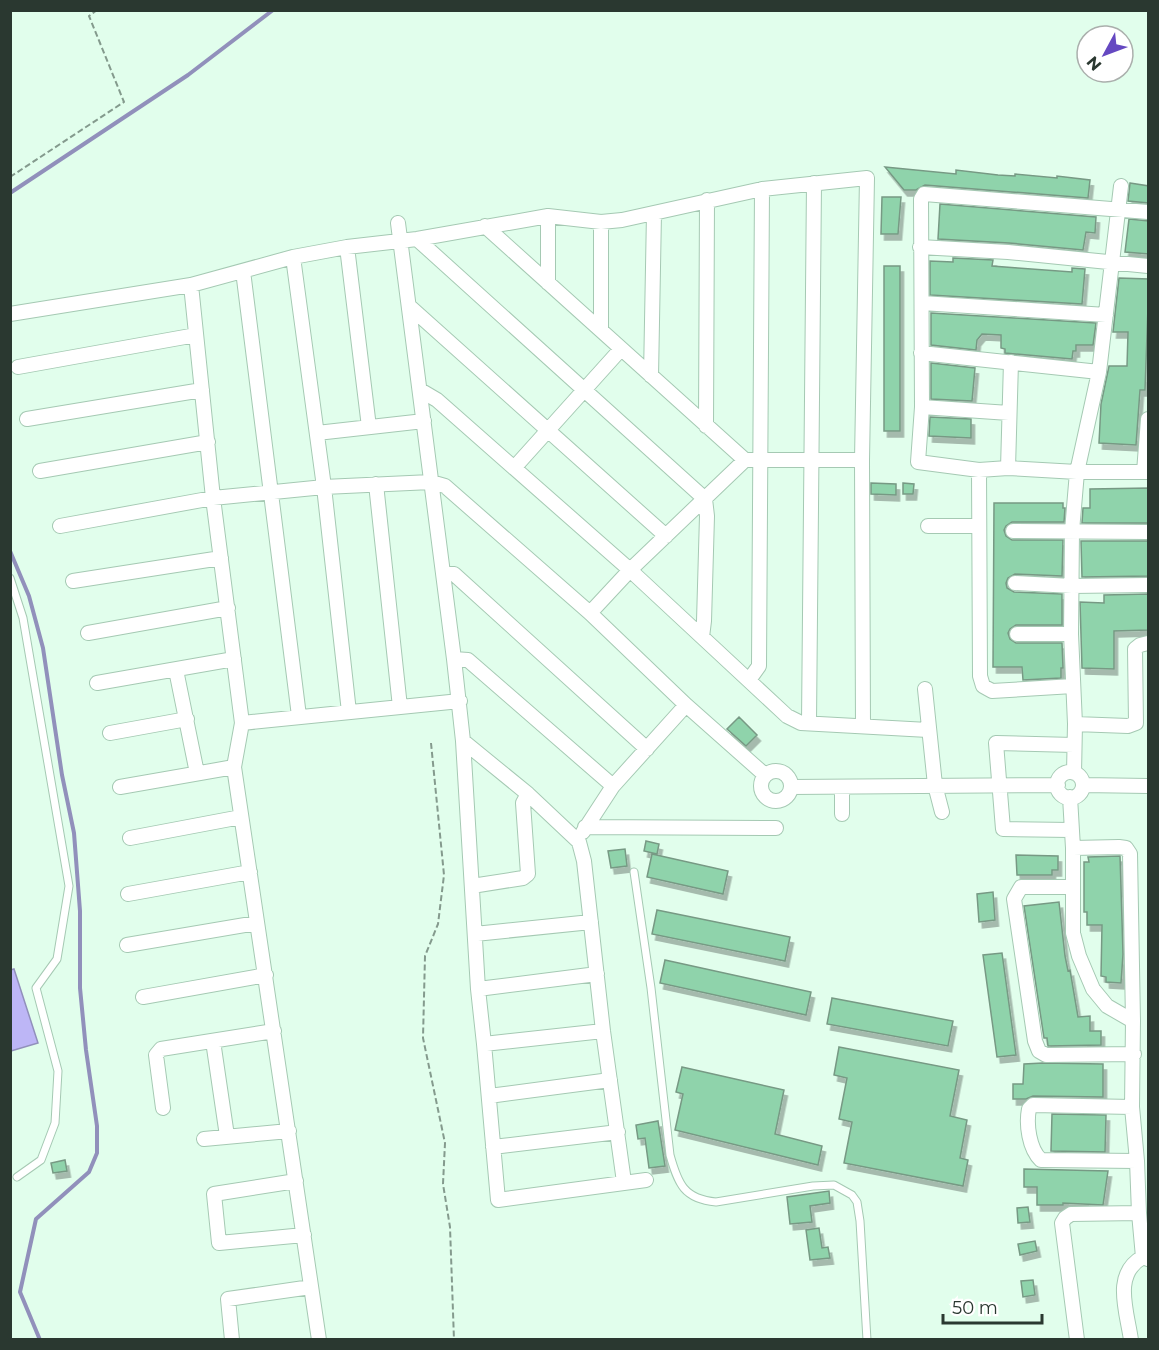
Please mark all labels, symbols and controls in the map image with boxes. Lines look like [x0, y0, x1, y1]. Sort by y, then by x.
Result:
north arrow [1075, 24, 1135, 84]
text: N [1083, 52, 1105, 75]
scale bar [943, 1287, 1042, 1325]
text: 50 m [952, 1297, 998, 1319]

